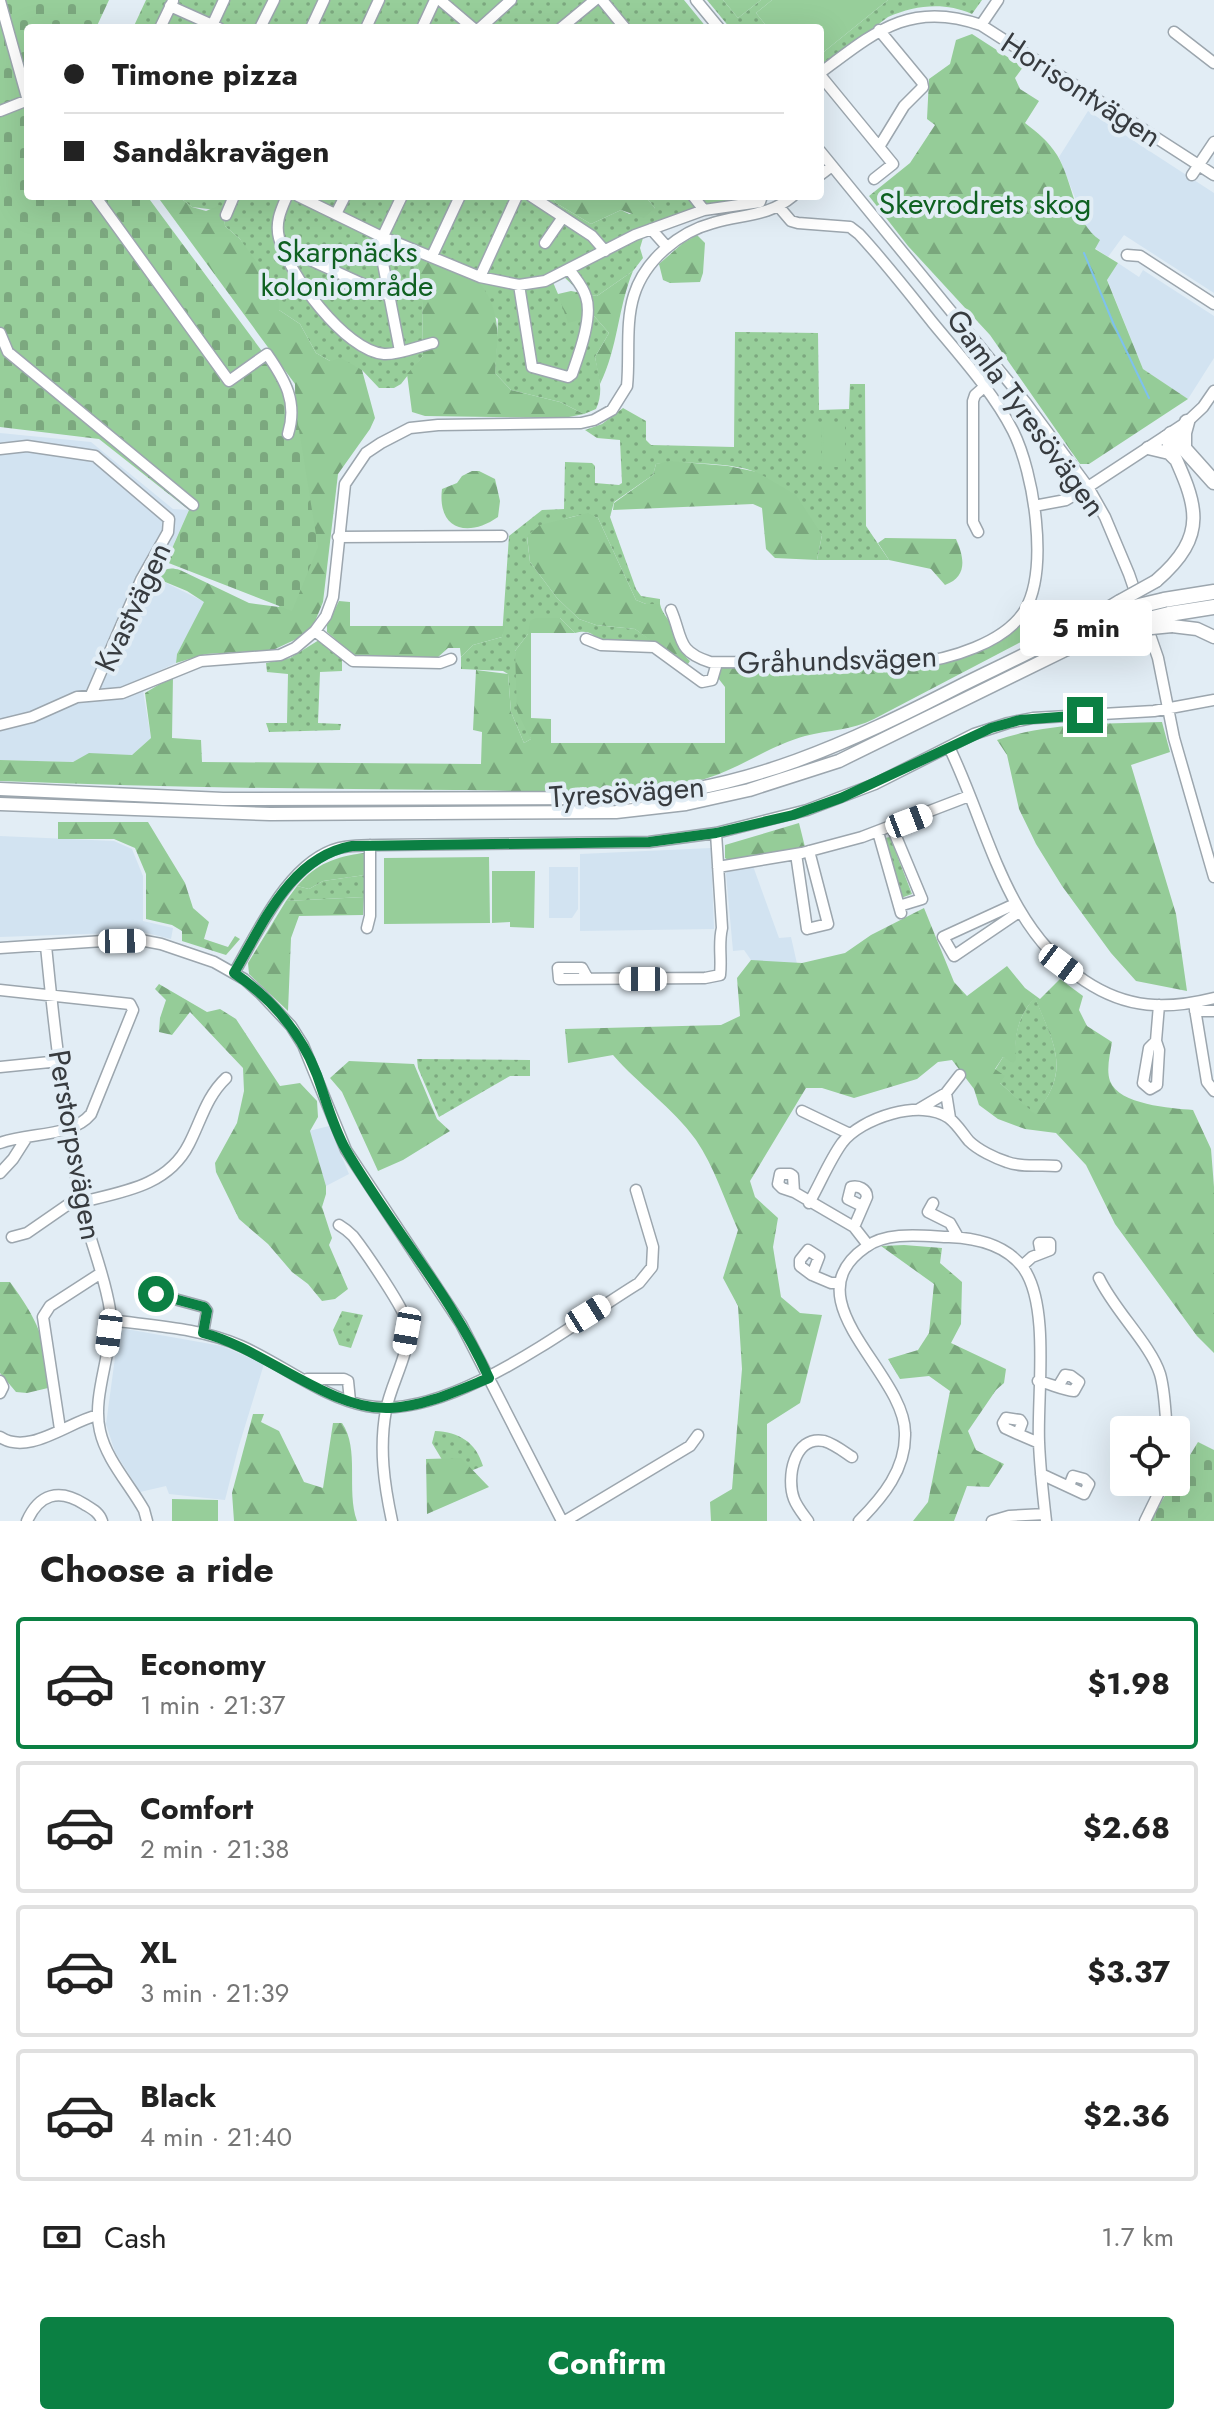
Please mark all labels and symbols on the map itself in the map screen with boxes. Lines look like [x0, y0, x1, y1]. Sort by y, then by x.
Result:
street label: Horisontvägen [993, 22, 1170, 158]
park label: Skevrodrets skog [879, 182, 1091, 225]
park label: Skarpnäcks koloniområde [260, 230, 434, 307]
street label: Gamla Tyresövägen [936, 300, 1116, 525]
street label: Kvastvägen [84, 535, 181, 679]
callout: 5 min [1019, 599, 1151, 655]
street label: Gråhundsvägen [736, 635, 938, 684]
route end [1067, 697, 1103, 733]
street label: Tyresövägen [548, 765, 706, 818]
car [882, 801, 936, 841]
car [98, 929, 146, 953]
car [1035, 940, 1087, 988]
car [619, 967, 667, 991]
street label: Perstorpsvägen [38, 1046, 113, 1243]
route start [138, 1276, 174, 1312]
car [561, 1291, 615, 1337]
car [391, 1305, 423, 1357]
car [94, 1308, 124, 1358]

